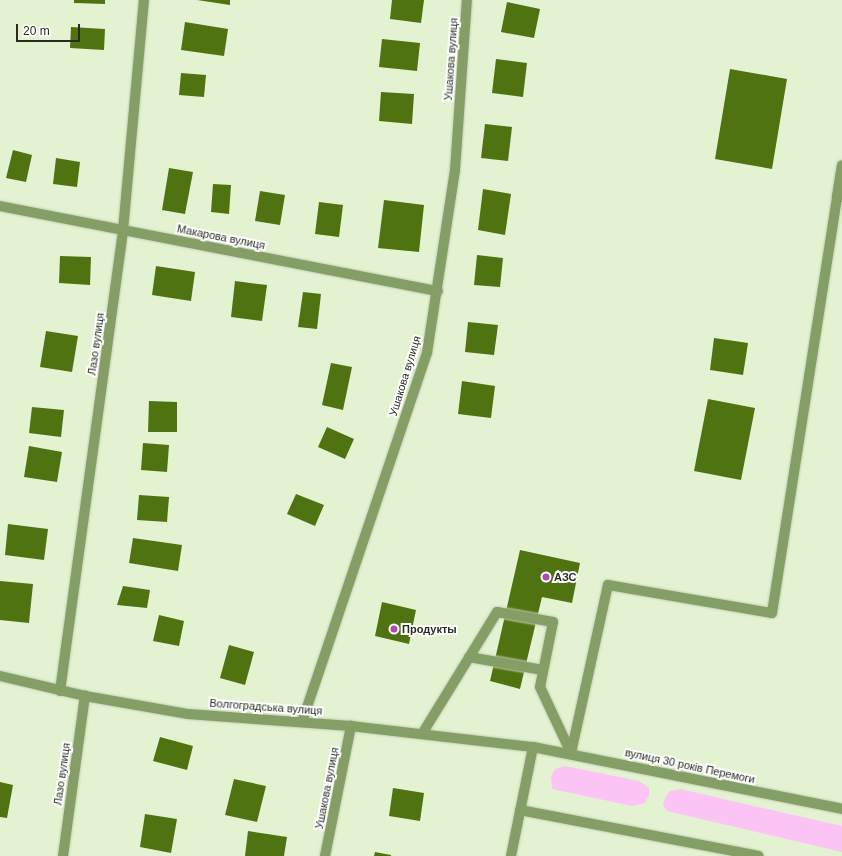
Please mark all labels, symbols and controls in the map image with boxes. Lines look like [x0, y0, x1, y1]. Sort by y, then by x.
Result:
scale bar [18, 16, 82, 42]
street label: Ушакова вулиця [442, 17, 460, 101]
text: 20 m [23, 24, 50, 38]
street label: Макарова вулиця [176, 222, 266, 252]
street label: Лазо вулиця [85, 312, 107, 376]
street label: Ушакова вулиця [387, 334, 423, 418]
place label: АЗС [554, 570, 577, 584]
marker: АЗС [541, 572, 551, 582]
place label: Продукты [402, 622, 457, 636]
marker: Продукты [389, 624, 399, 634]
street label: Волгоградська вулиця [209, 696, 323, 718]
street label: Лазо вулиця [51, 742, 73, 806]
street label: Ушакова вулиця [313, 746, 341, 830]
street label: вулиця 30 років Перемоги [624, 746, 756, 786]

